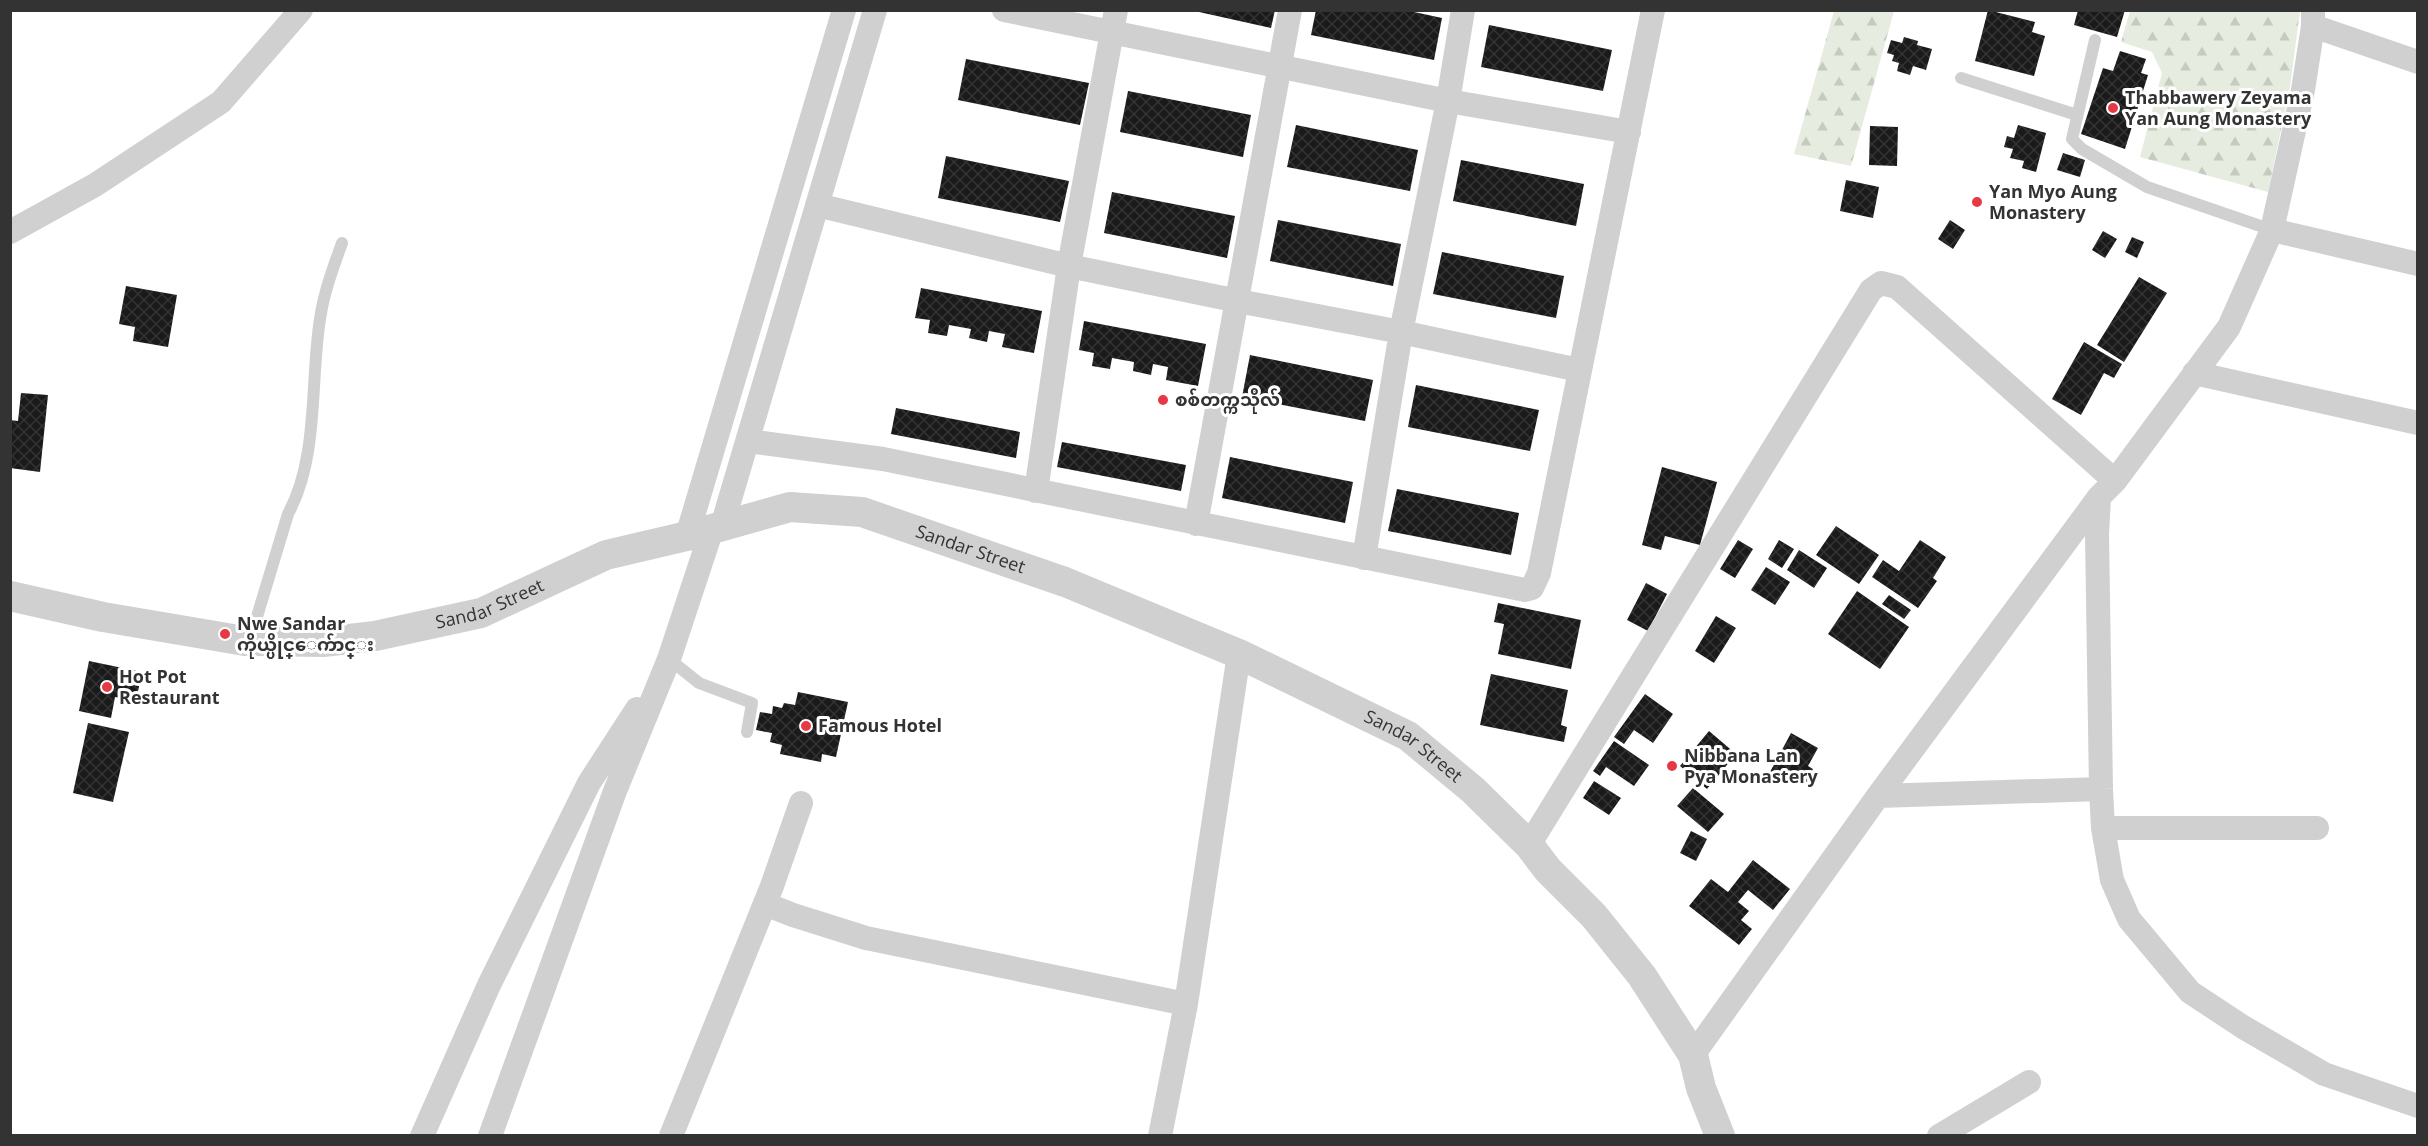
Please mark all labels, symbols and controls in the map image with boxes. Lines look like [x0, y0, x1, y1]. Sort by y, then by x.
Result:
place label: Thabbawery Zeyama Yan Aung Monastery [2125, 85, 2312, 130]
marker: Thabbawery Zeyama Yan Aung Monastery [2106, 101, 2120, 115]
place label: Yan Myo Aung Monastery [1989, 179, 2117, 224]
marker: Yan Myo Aung Monastery [1970, 195, 1984, 209]
place label: စစ်‌တက္ကသိုလ် [1175, 387, 1280, 414]
marker: စစ်‌တက္ကသိုလ် [1156, 393, 1170, 407]
street label: Sandar Street [913, 518, 1029, 578]
street label: Sandar Street [433, 573, 547, 634]
place label: Nwe Sandar ကိုယ္ပိုင္ေက်ာင္း [237, 611, 374, 659]
marker: Nwe Sandar ကိုယ္ပိုင္ေက်ာင္း [218, 627, 232, 641]
place label: Hot Pot Restaurant [119, 664, 220, 709]
marker: Hot Pot Restaurant [100, 680, 114, 694]
street label: Sandar Street [1361, 704, 1468, 787]
place label: Famous Hotel [818, 713, 942, 737]
marker: Famous Hotel [799, 719, 813, 733]
place label: Nibbana Lan Pya Monastery [1684, 743, 1818, 788]
marker: Nibbana Lan Pya Monastery [1665, 759, 1679, 773]

